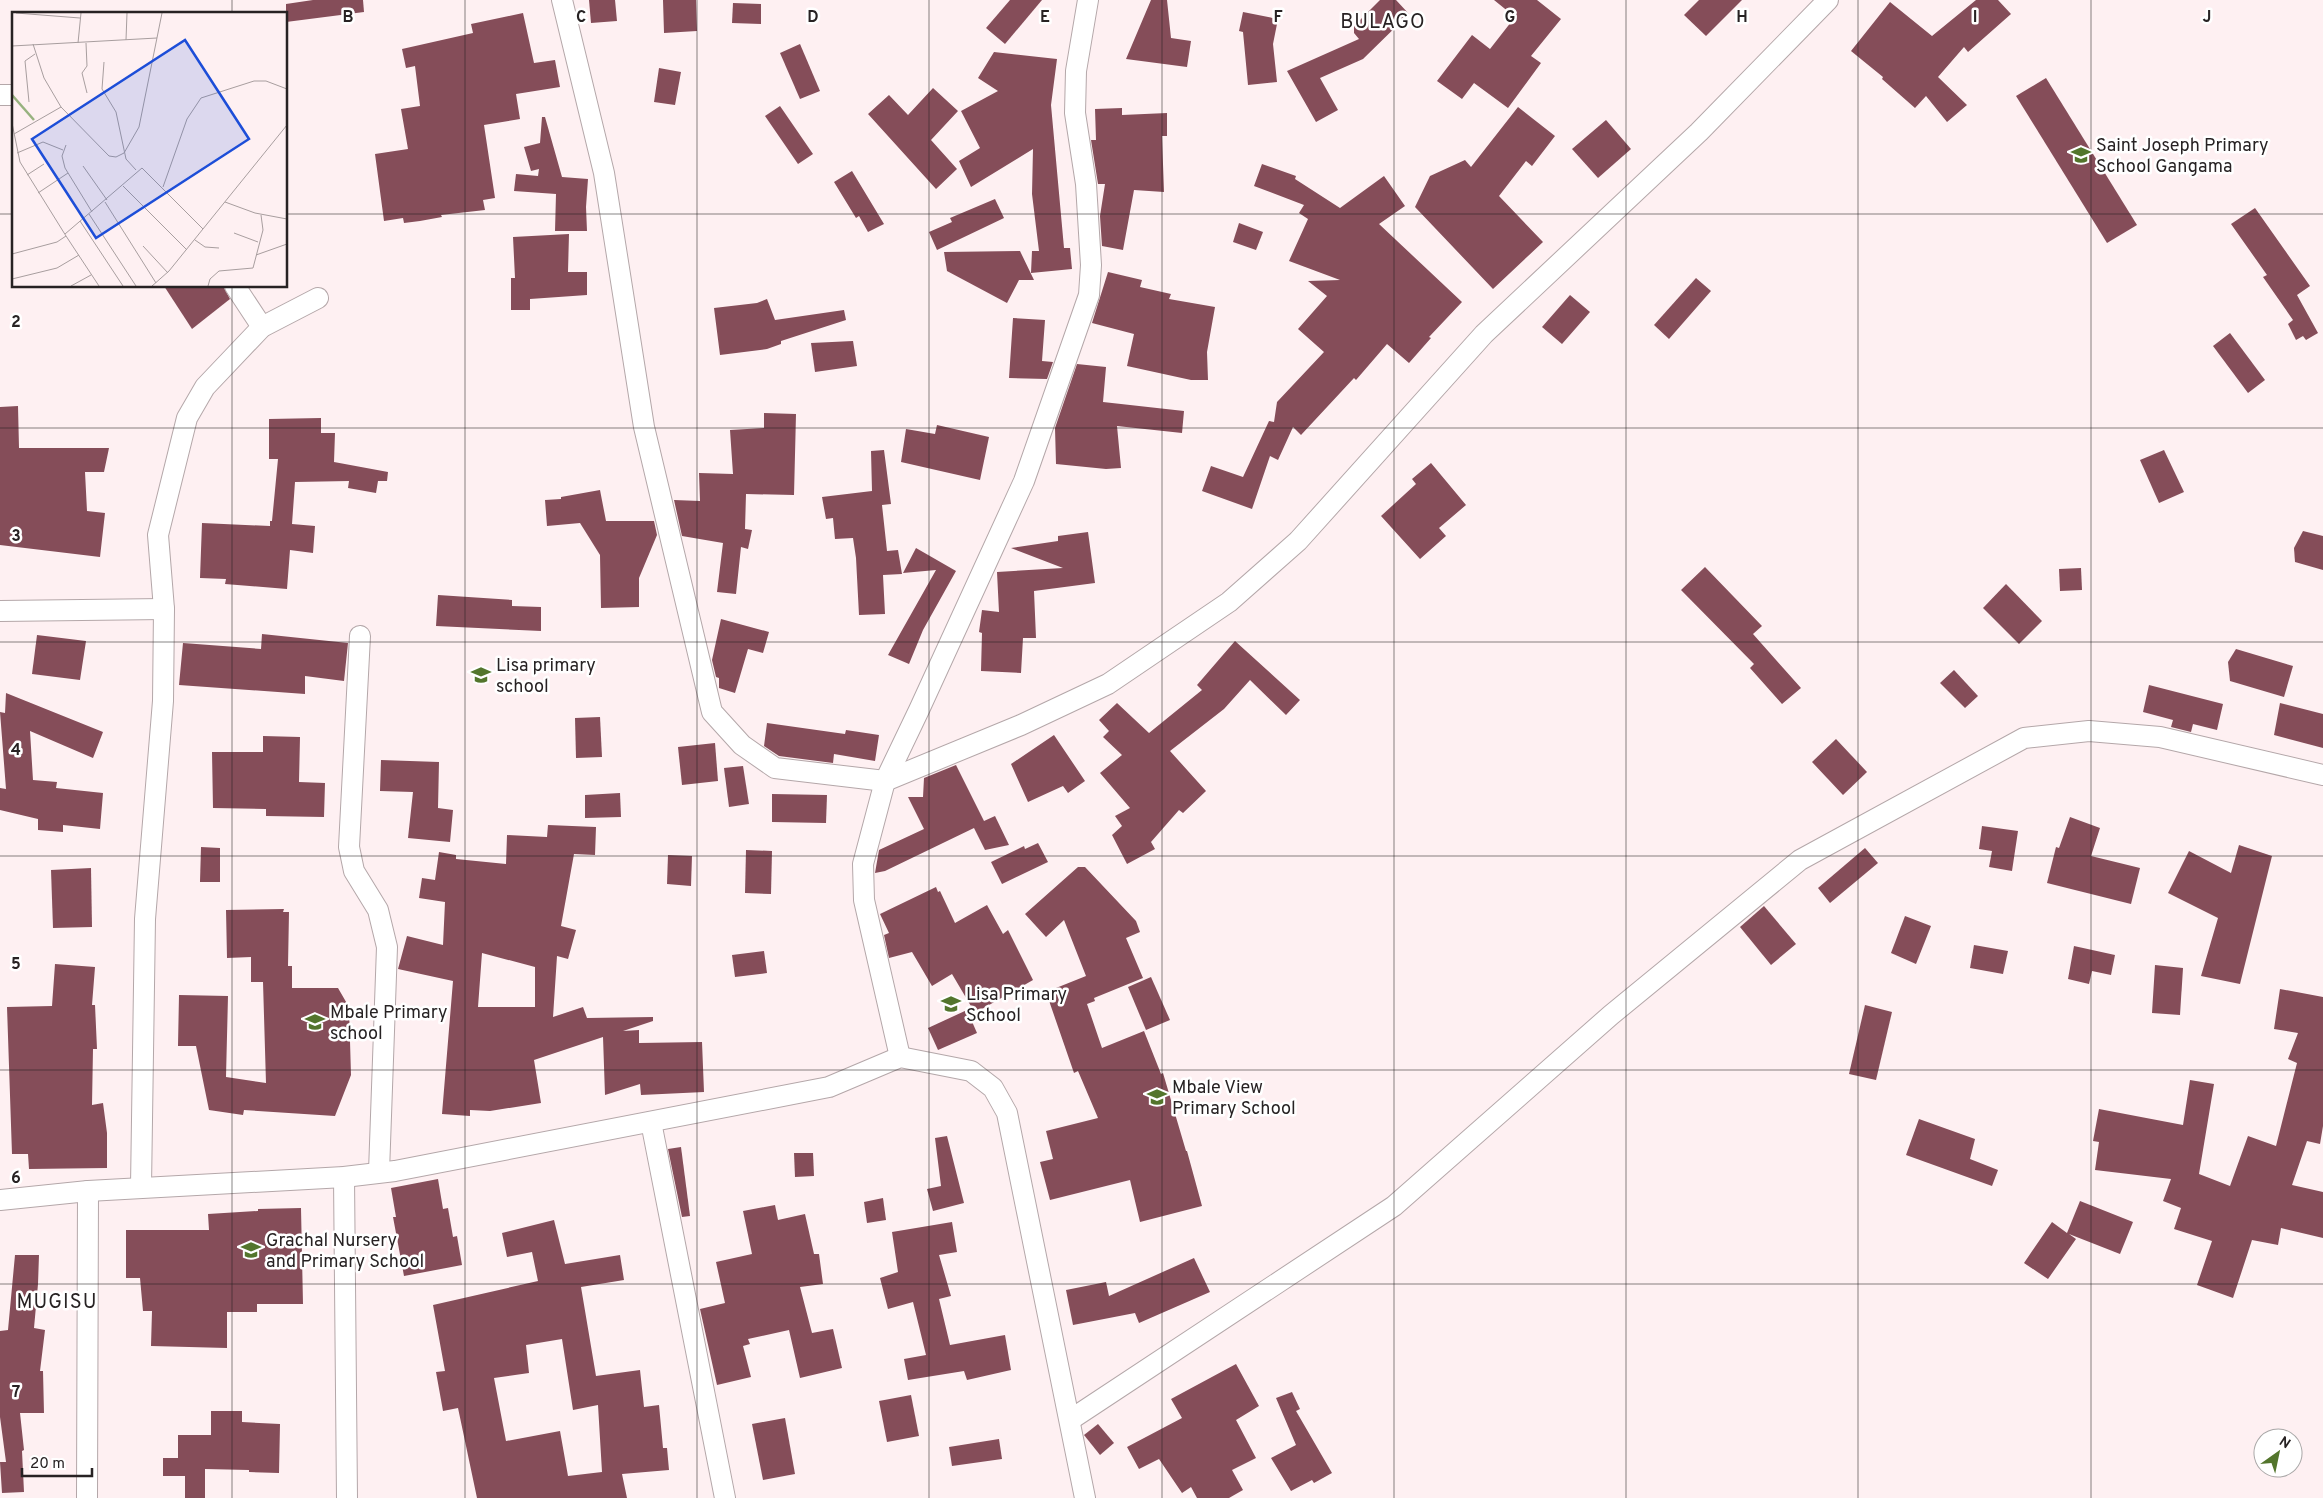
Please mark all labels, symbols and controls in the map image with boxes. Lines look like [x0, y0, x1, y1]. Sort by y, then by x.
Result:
text: B [342, 8, 354, 28]
text: C [576, 8, 586, 28]
text: D [807, 8, 819, 28]
text: E [1040, 8, 1050, 28]
text: F [1273, 8, 1283, 28]
text: G [1505, 8, 1515, 28]
text: H [1736, 8, 1748, 28]
text: I [1973, 8, 1977, 28]
text: J [2203, 8, 2211, 28]
district label: BULAGO [1340, 10, 1426, 36]
inset map [12, 12, 288, 288]
place label: Saint Joseph Primary School Gangama [2096, 135, 2269, 179]
school or university icon: Saint Joseph Primary School Gangama [2070, 144, 2092, 166]
text: 2 [11, 313, 21, 333]
text: 3 [11, 527, 21, 547]
place label: Lisa primary school [496, 655, 596, 699]
school or university icon: Lisa primary school [470, 664, 492, 686]
text: 4 [11, 741, 21, 761]
text: 5 [11, 955, 21, 975]
place label: Lisa Primary School [966, 984, 1067, 1028]
school or university icon: Lisa Primary School [940, 993, 962, 1015]
place label: Mbale Primary school [330, 1002, 448, 1046]
school or university icon: Mbale Primary school [304, 1011, 326, 1033]
place label: Mbale View Primary School [1172, 1077, 1296, 1121]
school or university icon: Mbale View Primary School [1146, 1086, 1168, 1108]
text: 6 [11, 1169, 21, 1189]
place label: Grachal Nursery and Primary School [266, 1230, 424, 1274]
school or university icon: Grachal Nursery and Primary School [240, 1239, 262, 1261]
district label: MUGISU [16, 1290, 98, 1316]
text: 7 [12, 1383, 20, 1403]
north arrow [2253, 1428, 2303, 1478]
text: N [2275, 1433, 2293, 1453]
scale bar [22, 1446, 92, 1478]
text: 20 m [30, 1455, 65, 1474]

